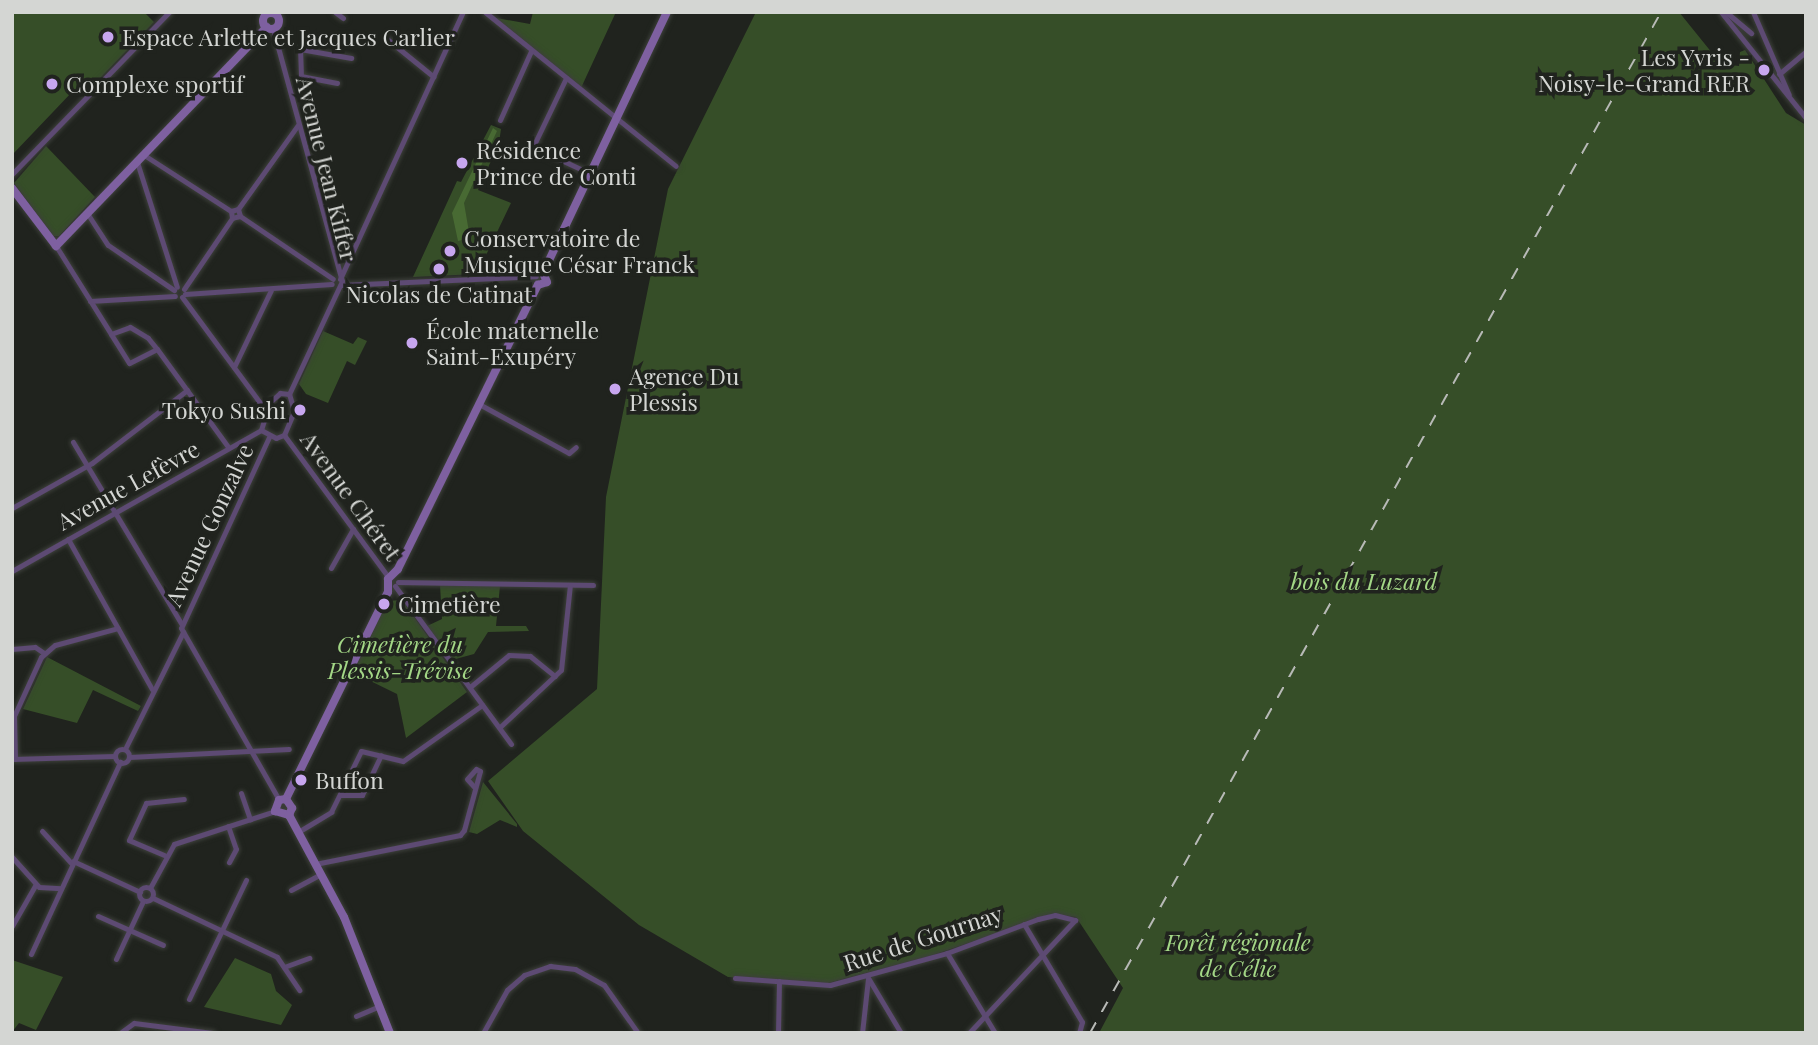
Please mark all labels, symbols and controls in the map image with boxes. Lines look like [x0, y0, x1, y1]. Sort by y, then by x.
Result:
place label: Espace Arlette et Jacques Carlier [122, 23, 456, 51]
marker: Espace Arlette et Jacques Carlier [100, 29, 116, 45]
place label: Les Yvris - Noisy-le-Grand RER [1538, 43, 1750, 97]
marker: Les Yvris - Noisy-le-Grand RER [1756, 62, 1772, 78]
place label: Complexe sportif [66, 70, 244, 98]
street label: Avenue Jean Kiffer [291, 74, 363, 264]
marker: Complexe sportif [44, 76, 60, 92]
place label: Résidence Prince de Conti [476, 136, 636, 190]
marker: Résidence Prince de Conti [454, 155, 470, 171]
place label: Conservatoire de Musique César Franck [464, 224, 695, 278]
marker: Conservatoire de Musique César Franck [442, 243, 458, 259]
marker: Nicolas de Catinat [431, 261, 447, 277]
place label: Nicolas de Catinat [346, 280, 532, 308]
place label: École maternelle Saint-Exupéry [426, 316, 599, 370]
marker: École maternelle Saint-Exupéry [404, 335, 420, 351]
place label: Agence Du Plessis [629, 362, 739, 416]
marker: Agence Du Plessis [607, 381, 623, 397]
place label: Tokyo Sushi [162, 396, 286, 424]
marker: Tokyo Sushi [292, 402, 308, 418]
street label: Avenue Chéret [295, 426, 407, 566]
street label: Avenue Lefèvre [52, 435, 204, 535]
street label: Avenue Gonzalve [159, 440, 259, 610]
park label: bois du Luzard [1291, 567, 1437, 595]
place label: Cimetière [398, 590, 501, 618]
marker: Cimetière [376, 596, 392, 612]
park label: Cimetière du Plessis-Trévise [328, 630, 472, 684]
place label: Buffon [315, 766, 384, 794]
marker: Buffon [293, 772, 309, 788]
street label: Rue de Gournay [840, 899, 1006, 977]
park label: Forêt régionale de Célie [1165, 928, 1311, 982]

